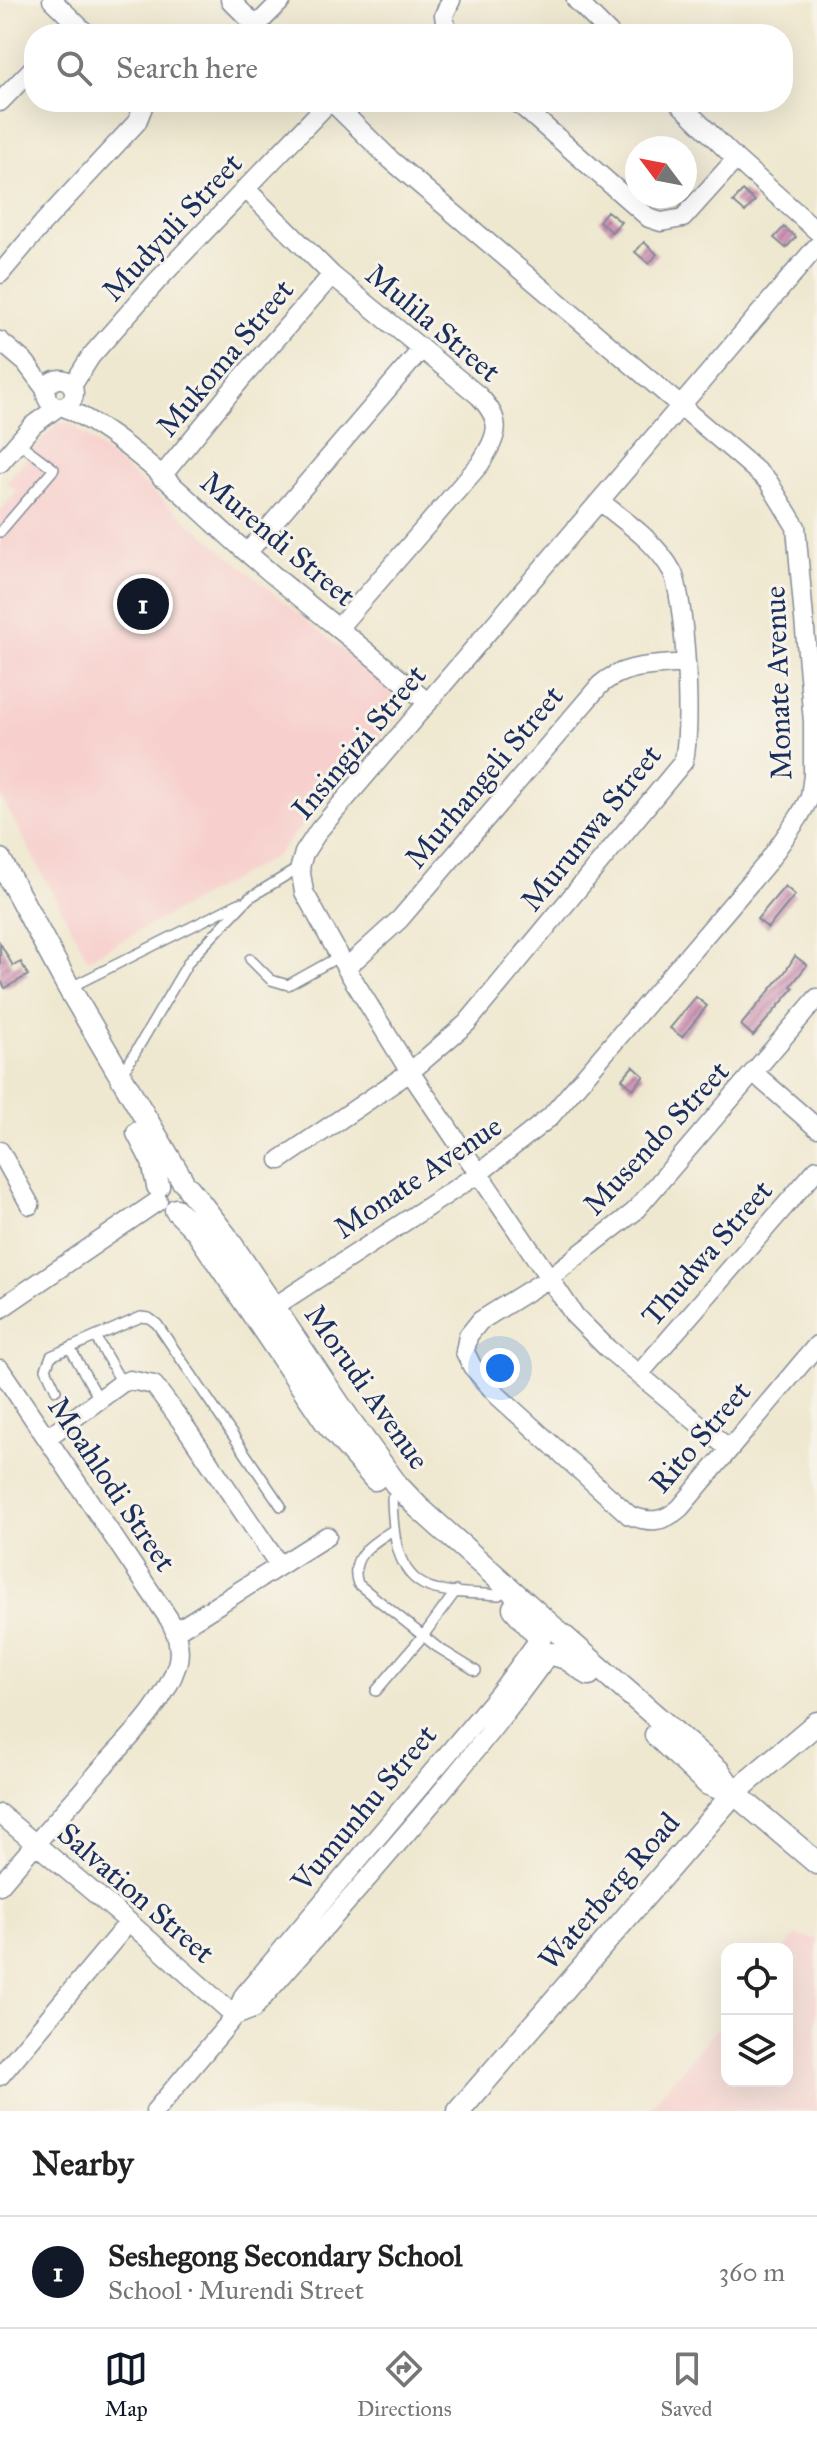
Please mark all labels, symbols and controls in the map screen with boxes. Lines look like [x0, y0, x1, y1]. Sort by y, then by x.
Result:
search box [24, 24, 793, 112]
icon: search [52, 46, 96, 90]
text: Search here [116, 50, 258, 86]
north arrow [625, 136, 697, 208]
street label: Mudyuli Street [94, 145, 250, 308]
street label: Mulila Street [358, 256, 508, 390]
street label: Mukoma Street [149, 272, 301, 444]
street label: Murendi Street [193, 464, 363, 614]
pin: 1 [117, 574, 169, 634]
street label: Monate Avenue [757, 585, 799, 781]
street label: Insingizi Street [284, 657, 434, 826]
street label: Murhangeli Street [397, 678, 571, 876]
street label: Murunwa Street [513, 737, 669, 918]
street label: Musendo Street [575, 1053, 737, 1223]
street label: Monate Avenue [327, 1108, 509, 1246]
street label: Thudwa Street [634, 1173, 780, 1333]
street label: Morudi Avenue [297, 1298, 437, 1476]
your location [480, 1348, 520, 1388]
street label: Rito Street [642, 1374, 759, 1500]
street label: Moahlodi Street [40, 1390, 184, 1578]
street label: Vumunhu Street [283, 1717, 444, 1900]
street label: Waterberg Road [531, 1805, 687, 1977]
street label: Salvation Street [50, 1815, 222, 1971]
map controls [721, 1943, 793, 2087]
button: locate [721, 1943, 793, 2015]
button: layers [721, 2015, 793, 2087]
text: Nearby [32, 2143, 134, 2184]
text: Seshegong Secondary School [108, 2238, 462, 2274]
text: 1 [53, 2256, 63, 2288]
text: 360 m [719, 2256, 785, 2288]
text: School · Murendi Street [108, 2274, 364, 2306]
tab: Map [104, 2347, 148, 2422]
tab: Directions [357, 2347, 452, 2422]
tab: Saved [660, 2347, 713, 2422]

